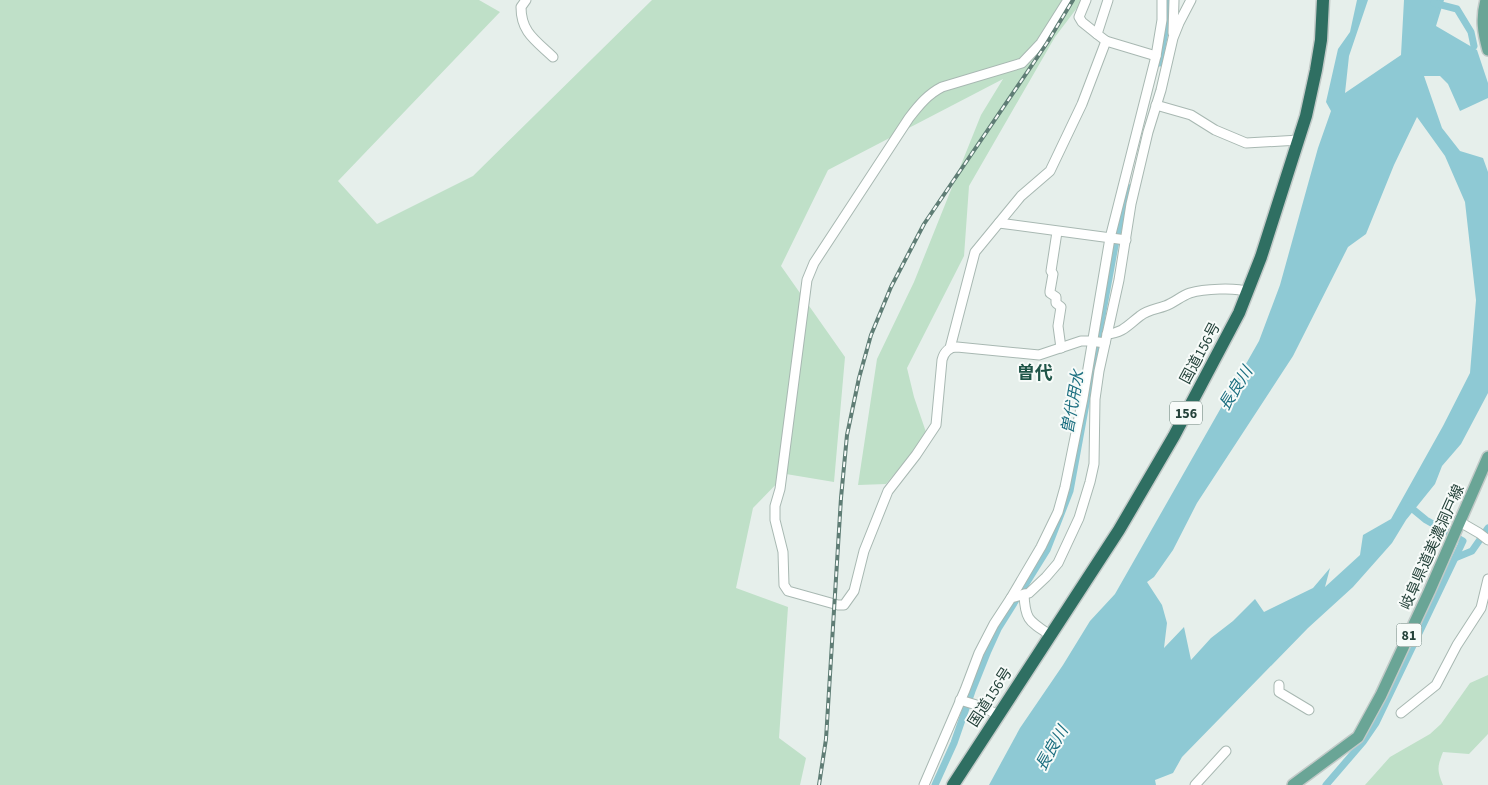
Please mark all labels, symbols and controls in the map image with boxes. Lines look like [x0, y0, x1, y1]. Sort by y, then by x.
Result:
street label: 国道156号 [1175, 319, 1226, 388]
district label: 曽代 [1017, 361, 1053, 386]
water label: 長良川 [1214, 361, 1259, 415]
water label: 曽代用水 [1057, 367, 1090, 436]
road number: 156 [1170, 402, 1202, 424]
street label: 岐阜県道美濃洞戸線 [1395, 481, 1470, 613]
road number: 81 [1396, 624, 1422, 646]
street label: 国道156号 [963, 663, 1018, 731]
water label: 長良川 [1030, 720, 1074, 775]

